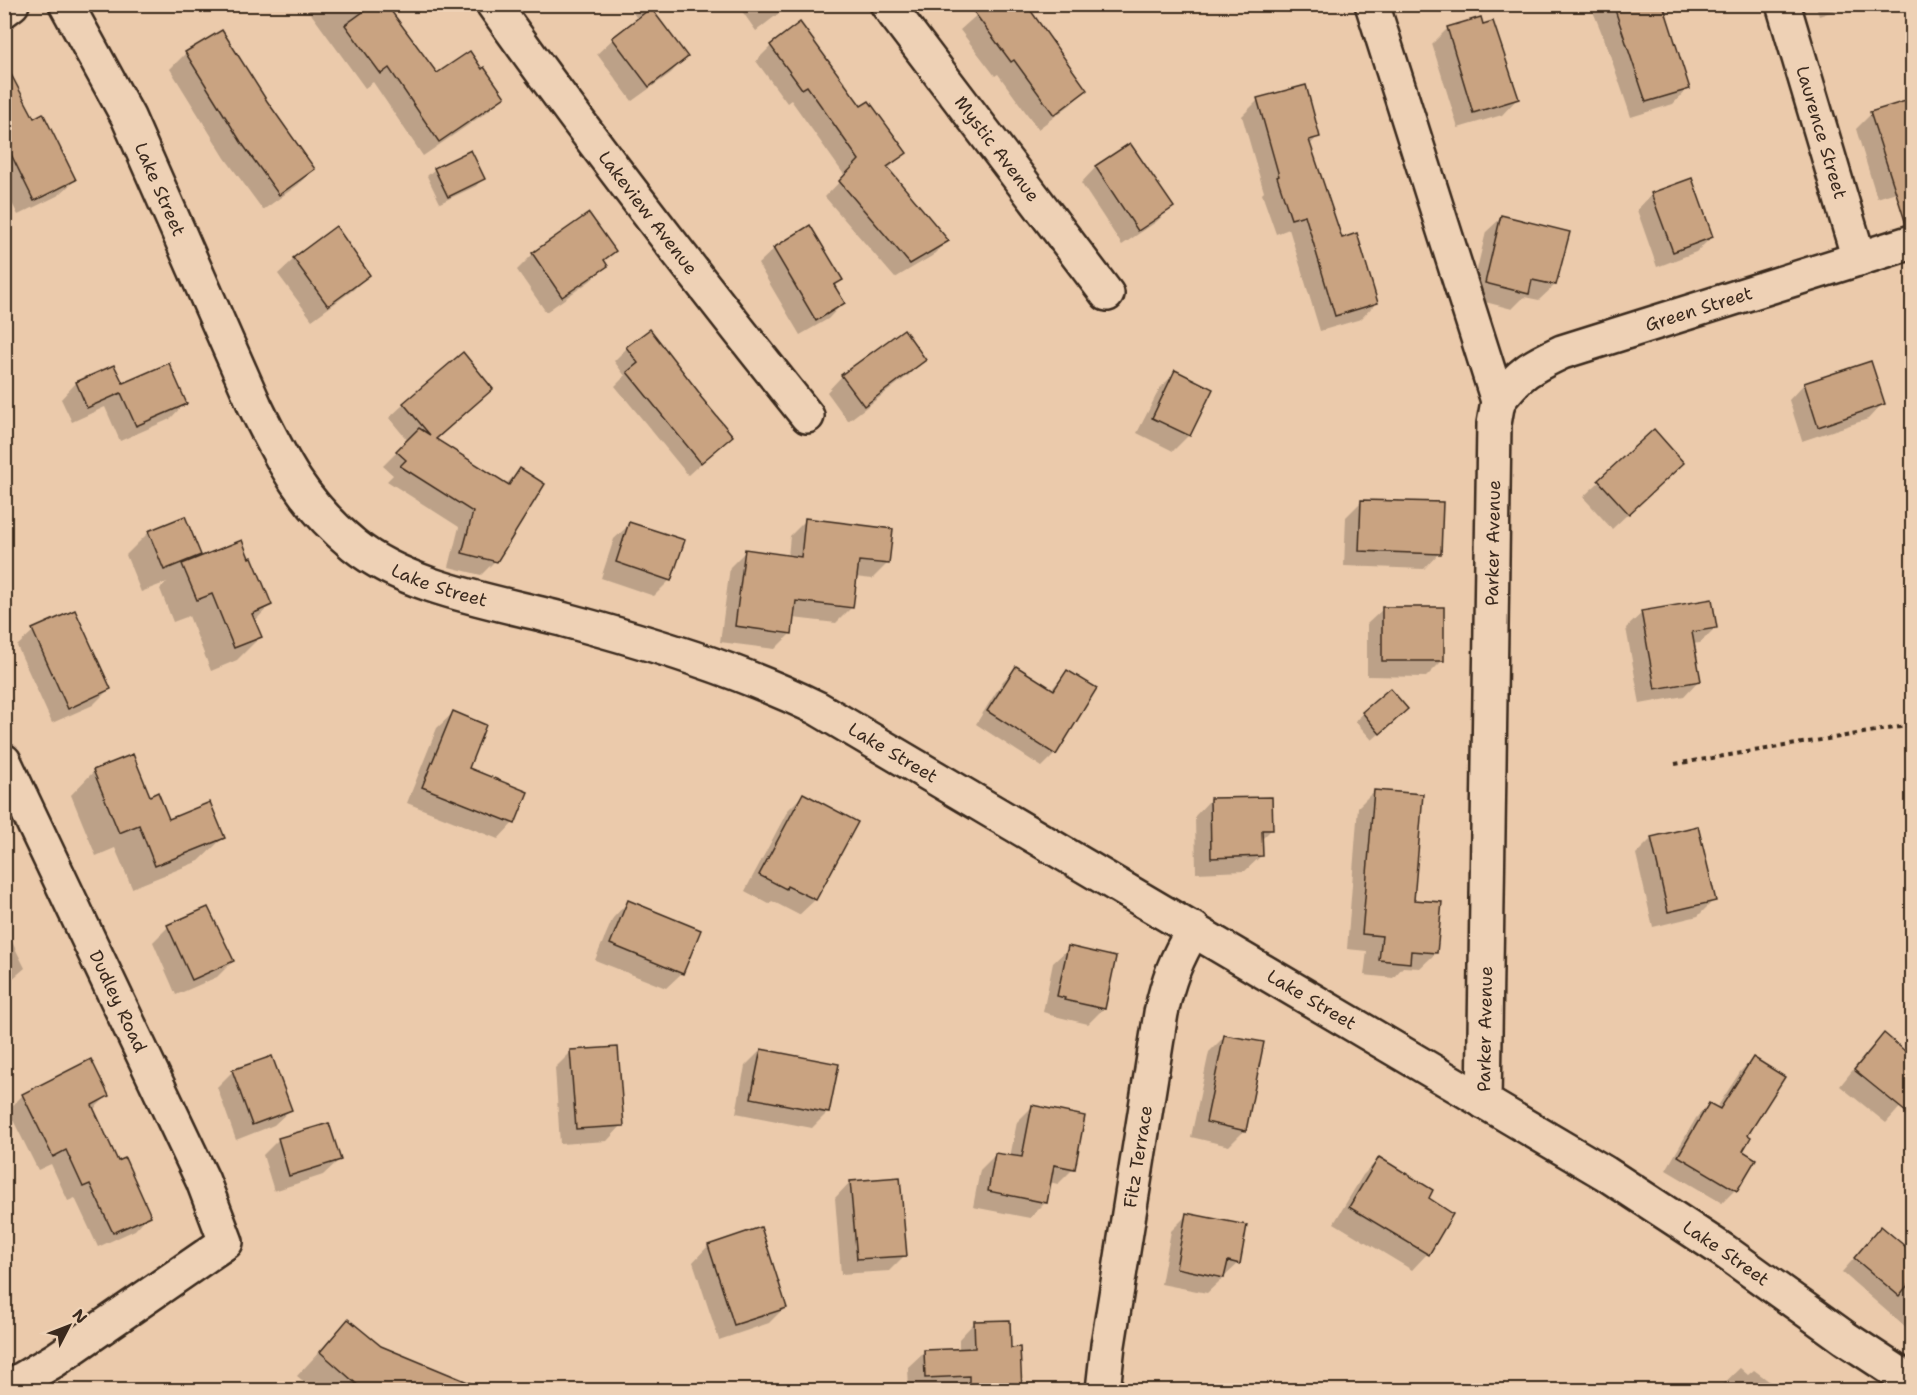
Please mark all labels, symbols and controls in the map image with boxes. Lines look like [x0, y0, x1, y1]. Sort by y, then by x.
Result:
street label: Laurence Street [1790, 63, 1852, 202]
street label: Mystic Avenue [949, 91, 1045, 207]
street label: Lake Street [129, 139, 191, 240]
street label: Lakeview Avenue [593, 146, 703, 280]
street label: Green Street [1642, 281, 1756, 337]
street label: Parker Avenue [1480, 480, 1506, 606]
street label: Lake Street [387, 558, 490, 613]
street label: Lake Street [844, 717, 942, 789]
street label: Dudley Road [83, 946, 152, 1056]
street label: Lake Street [1262, 964, 1361, 1036]
street label: Parker Avenue [1472, 966, 1498, 1092]
street label: Fitz Terrace [1118, 1104, 1158, 1210]
street label: Lake Street [1678, 1215, 1774, 1292]
north arrow [39, 1296, 99, 1356]
text: N [68, 1305, 92, 1328]

